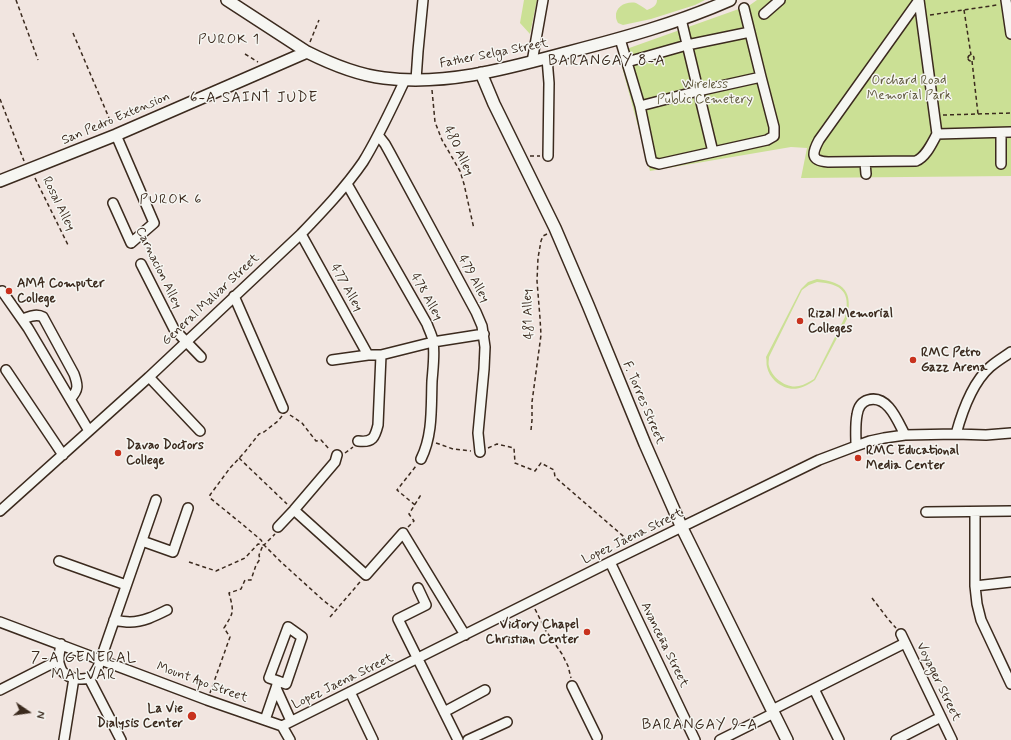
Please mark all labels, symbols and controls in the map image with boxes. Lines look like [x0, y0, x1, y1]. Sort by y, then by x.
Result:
district label: PUROK 1 [199, 32, 259, 48]
street label: Father Selga Street [439, 36, 549, 72]
district label: BARANGAY 8-A [549, 53, 665, 71]
park label: Orchard Road Memorial Park [867, 73, 951, 104]
park label: Wireless Public Cemetery [657, 77, 753, 108]
street label: San Pedro Extension [60, 89, 172, 149]
district label: 6-A SAINT JUDE [188, 90, 320, 108]
street label: 480 Alley [440, 124, 476, 178]
street label: Rosal Alley [38, 174, 78, 234]
district label: PUROK 6 [141, 192, 201, 208]
street label: Carnacion Alley [131, 225, 185, 311]
street label: General Malvar Street [159, 251, 263, 349]
street label: 479 Alley [454, 253, 492, 305]
street label: 477 Alley [327, 261, 365, 315]
street label: 478 Alley [407, 271, 445, 323]
place label: AMA Computer College [17, 276, 104, 307]
marker: AMA Computer College [4, 286, 14, 296]
street label: 481 Alley [520, 288, 538, 340]
place label: Rizal Memorial Colleges [808, 306, 893, 337]
marker: Rizal Memorial Colleges [795, 316, 805, 326]
place label: RMC Petro Gazz Arena [921, 345, 987, 376]
marker: RMC Petro Gazz Arena [908, 355, 918, 365]
street label: F. Torres Street [618, 359, 668, 447]
place label: Davao Doctors College [126, 438, 204, 469]
place label: RMC Educational Media Center [866, 443, 959, 474]
marker: Davao Doctors College [113, 448, 123, 458]
marker: RMC Educational Media Center [853, 453, 863, 463]
street label: Lopez Jaena Street [580, 506, 686, 568]
street label: Avanceña Street [637, 600, 691, 690]
place label: Victory Chapel Christian Center [485, 617, 579, 648]
marker: Victory Chapel Christian Center [582, 627, 592, 637]
street label: Voyager Street [912, 640, 964, 724]
district label: 7-A GENERAL MALVAR [30, 650, 138, 685]
street label: Lopez Jaena Street [290, 651, 396, 713]
street label: Mount Apo Street [154, 659, 250, 707]
north arrow [8, 692, 48, 732]
place label: La Vie Dialysis Center [97, 701, 183, 732]
text: N [32, 710, 47, 720]
marker: La Vie Dialysis Center [186, 710, 198, 722]
district label: BARANGAY 9-A [643, 717, 757, 735]

